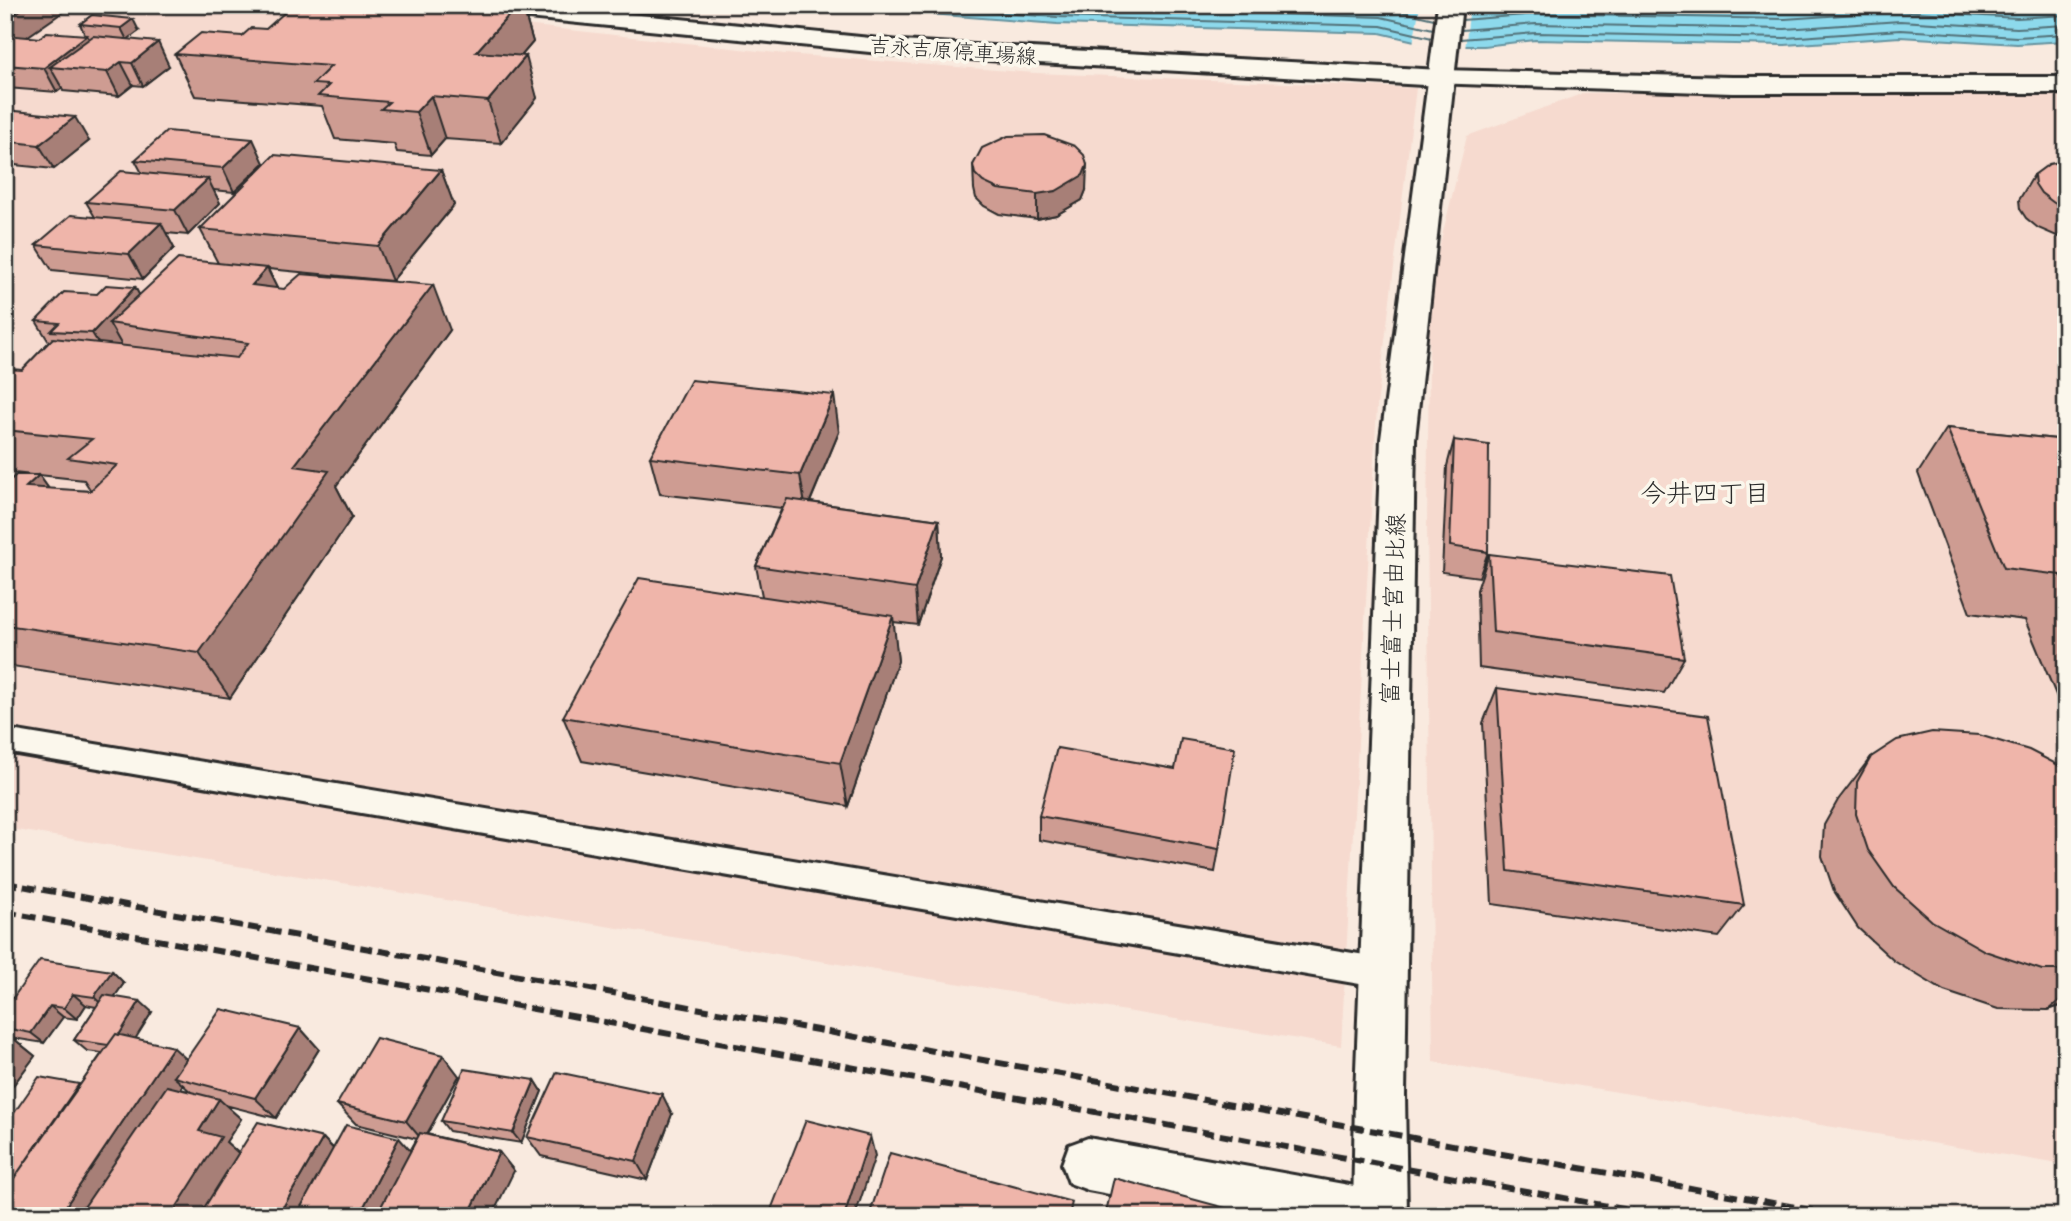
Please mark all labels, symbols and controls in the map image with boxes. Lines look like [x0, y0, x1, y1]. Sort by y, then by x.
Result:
street label: 吉永吉原停車場線 [868, 32, 1038, 69]
district label: 今井四丁目 [1640, 477, 1770, 509]
street label: 富士富士宮由比線 [1375, 513, 1410, 705]

